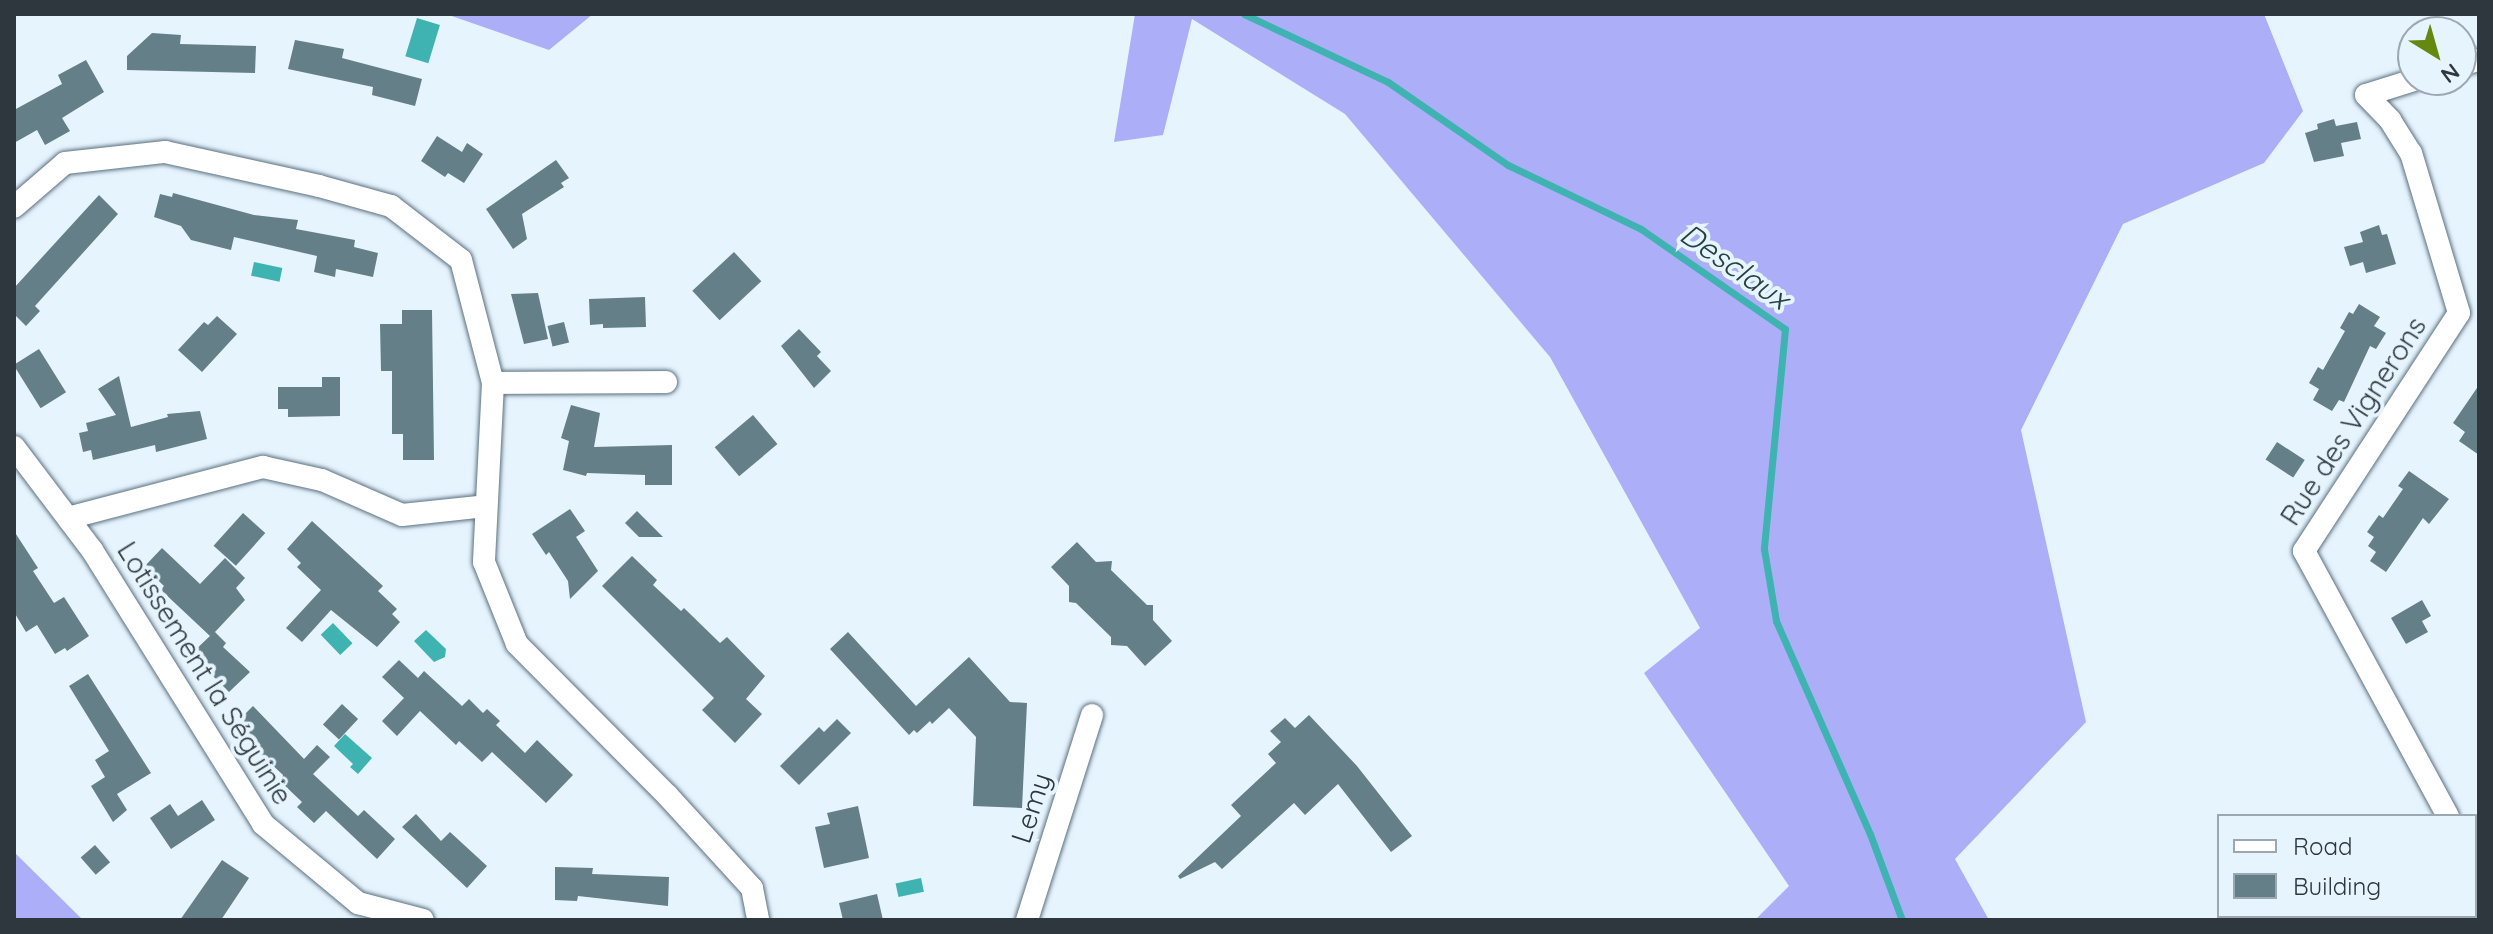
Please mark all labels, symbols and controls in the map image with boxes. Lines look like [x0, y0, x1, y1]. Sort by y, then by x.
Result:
north arrow [2397, 16, 2477, 96]
text: N [2435, 58, 2465, 90]
water label: Desclaux [1674, 215, 1796, 317]
street label: Rue des Vignerons [2273, 310, 2433, 532]
street label: Lotissement la Séguinie [110, 535, 300, 811]
street label: Lemy [1004, 769, 1058, 847]
legend [2217, 814, 2477, 918]
text: Road [2293, 831, 2353, 861]
text: Building [2293, 871, 2381, 901]

